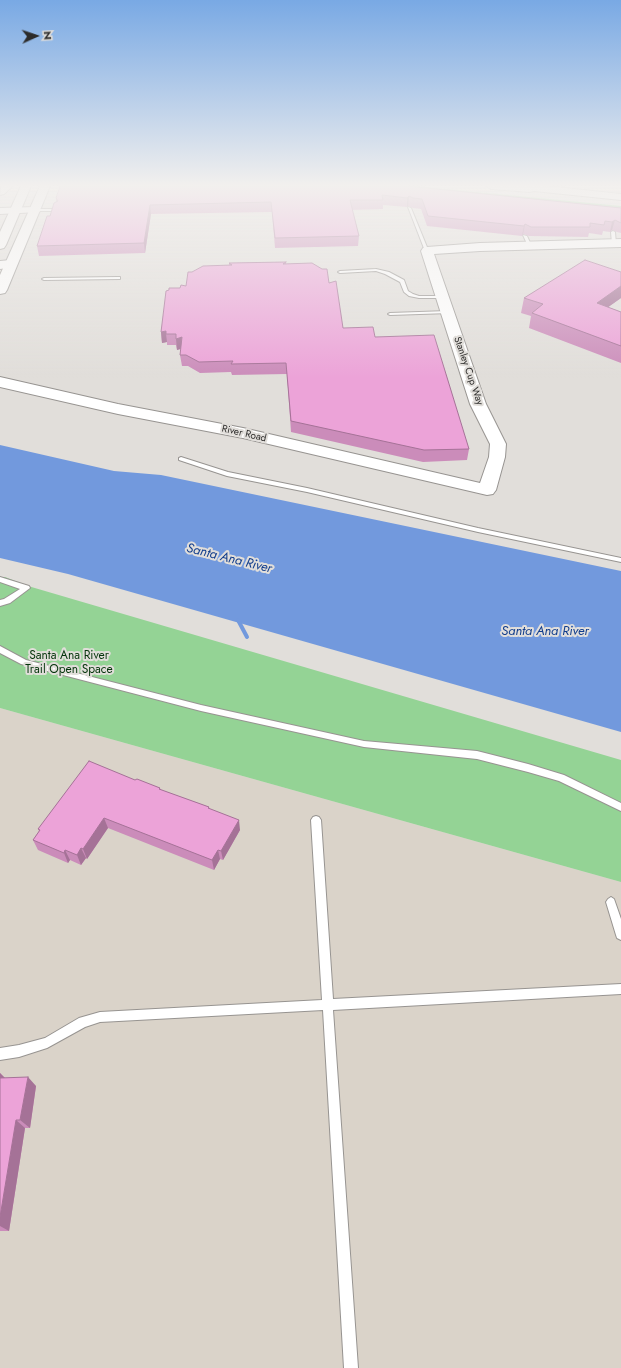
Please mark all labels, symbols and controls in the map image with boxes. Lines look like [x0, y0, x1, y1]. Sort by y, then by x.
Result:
north arrow [16, 16, 56, 56]
text: N [40, 31, 56, 40]
street label: Stanley Cup Way [451, 335, 485, 407]
street label: River Road [220, 423, 268, 445]
water label: Santa Ana River [185, 541, 273, 577]
water label: Santa Ana River [501, 624, 589, 640]
park label: Santa Ana River Trail Open Space [25, 649, 113, 677]

